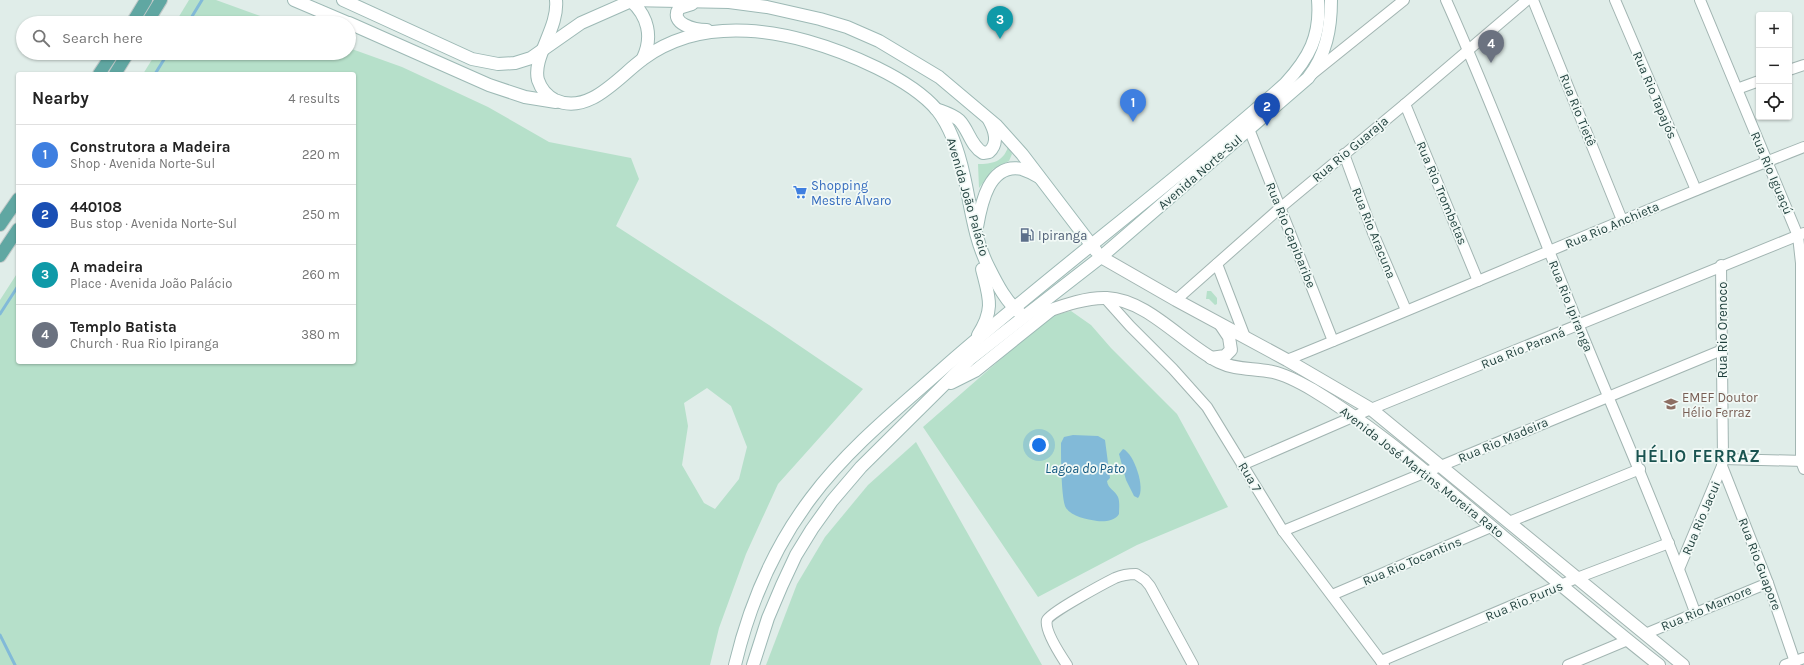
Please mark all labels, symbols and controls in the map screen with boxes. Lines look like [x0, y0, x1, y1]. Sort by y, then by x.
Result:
pin: 3 [987, 6, 1013, 39]
map controls [1756, 12, 1792, 120]
button: + [1756, 12, 1792, 48]
search box [16, 16, 356, 60]
icon: search [30, 27, 52, 49]
text: Search here [62, 29, 143, 47]
pin: 4 [1478, 30, 1504, 63]
button: − [1756, 48, 1792, 84]
street label: Rua Rio Tapajós [1630, 49, 1680, 141]
street label: Rua Rio Tietê [1557, 72, 1599, 149]
button: locate [1756, 84, 1792, 120]
text: Nearby [32, 88, 89, 108]
pin: 1 [1120, 89, 1146, 122]
text: 4 results [288, 91, 340, 106]
pin: 2 [1254, 93, 1280, 126]
street label: Rua Rio Guaraja [1309, 113, 1391, 185]
street label: Rua Rio Iguaçú [1748, 129, 1796, 217]
street label: Avenida Norte-Sul [1155, 131, 1245, 213]
street label: Avenida João Palácio [944, 136, 992, 258]
text: Construtora a Madeira [70, 138, 231, 156]
street label: Rua Rio Trombetas [1413, 139, 1471, 247]
text: 1 [43, 147, 47, 162]
text: 220 m [302, 147, 340, 162]
text: Shop · Avenida Norte-Sul [70, 156, 215, 171]
place label: Shopping Mestre Álvaro [811, 178, 891, 208]
street label: Rua Rio Capibaribe [1263, 180, 1319, 290]
supermarket icon: Shopping Mestre Álvaro [792, 184, 808, 200]
street label: Rua Rio Aracuna [1349, 185, 1399, 281]
text: 440108 [70, 198, 122, 216]
street label: Rua Rio Anchieta [1563, 198, 1661, 252]
text: 2 [41, 207, 49, 222]
text: 250 m [302, 207, 340, 222]
text: Bus stop · Avenida Norte-Sul [70, 216, 237, 231]
fuel station icon: Ipiranga [1019, 227, 1035, 243]
place label: Ipiranga [1038, 228, 1087, 243]
text: A madeira [70, 258, 143, 276]
street label: Rua Rio Ipiranga [1546, 258, 1596, 354]
text: 3 [41, 267, 49, 282]
text: 260 m [302, 267, 340, 282]
text: Place · Avenida João Palácio [70, 276, 232, 291]
street label: Rua Rio Orenoco [1715, 282, 1730, 378]
text: Templo Batista [70, 318, 177, 336]
street label: Rua Rio Paraná [1479, 324, 1567, 372]
text: 4 [41, 327, 49, 342]
text: 380 m [301, 327, 340, 342]
text: Church · Rua Rio Ipiranga [70, 336, 219, 351]
place label: EMEF Doutor Hélio Ferraz [1682, 390, 1758, 420]
school or university icon: EMEF Doutor Hélio Ferraz [1663, 396, 1679, 412]
street label: Avenida José Martins Moreira Rato [1337, 403, 1507, 541]
street label: Rua Rio Madeira [1456, 414, 1550, 466]
your location [1029, 435, 1049, 455]
district label: HÉLIO FERRAZ [1635, 444, 1761, 466]
street label: Rua 7 [1235, 459, 1265, 495]
water label: Lagoa do Pato [1045, 460, 1125, 477]
street label: Rua Rio Jacui [1679, 479, 1723, 557]
street label: Rua Rio Guapore [1736, 516, 1785, 613]
street label: Rua Rio Tocantins [1360, 533, 1464, 589]
street label: Rua Rio Purus [1483, 578, 1565, 624]
street label: Rua Rio Mamore [1658, 582, 1754, 634]

